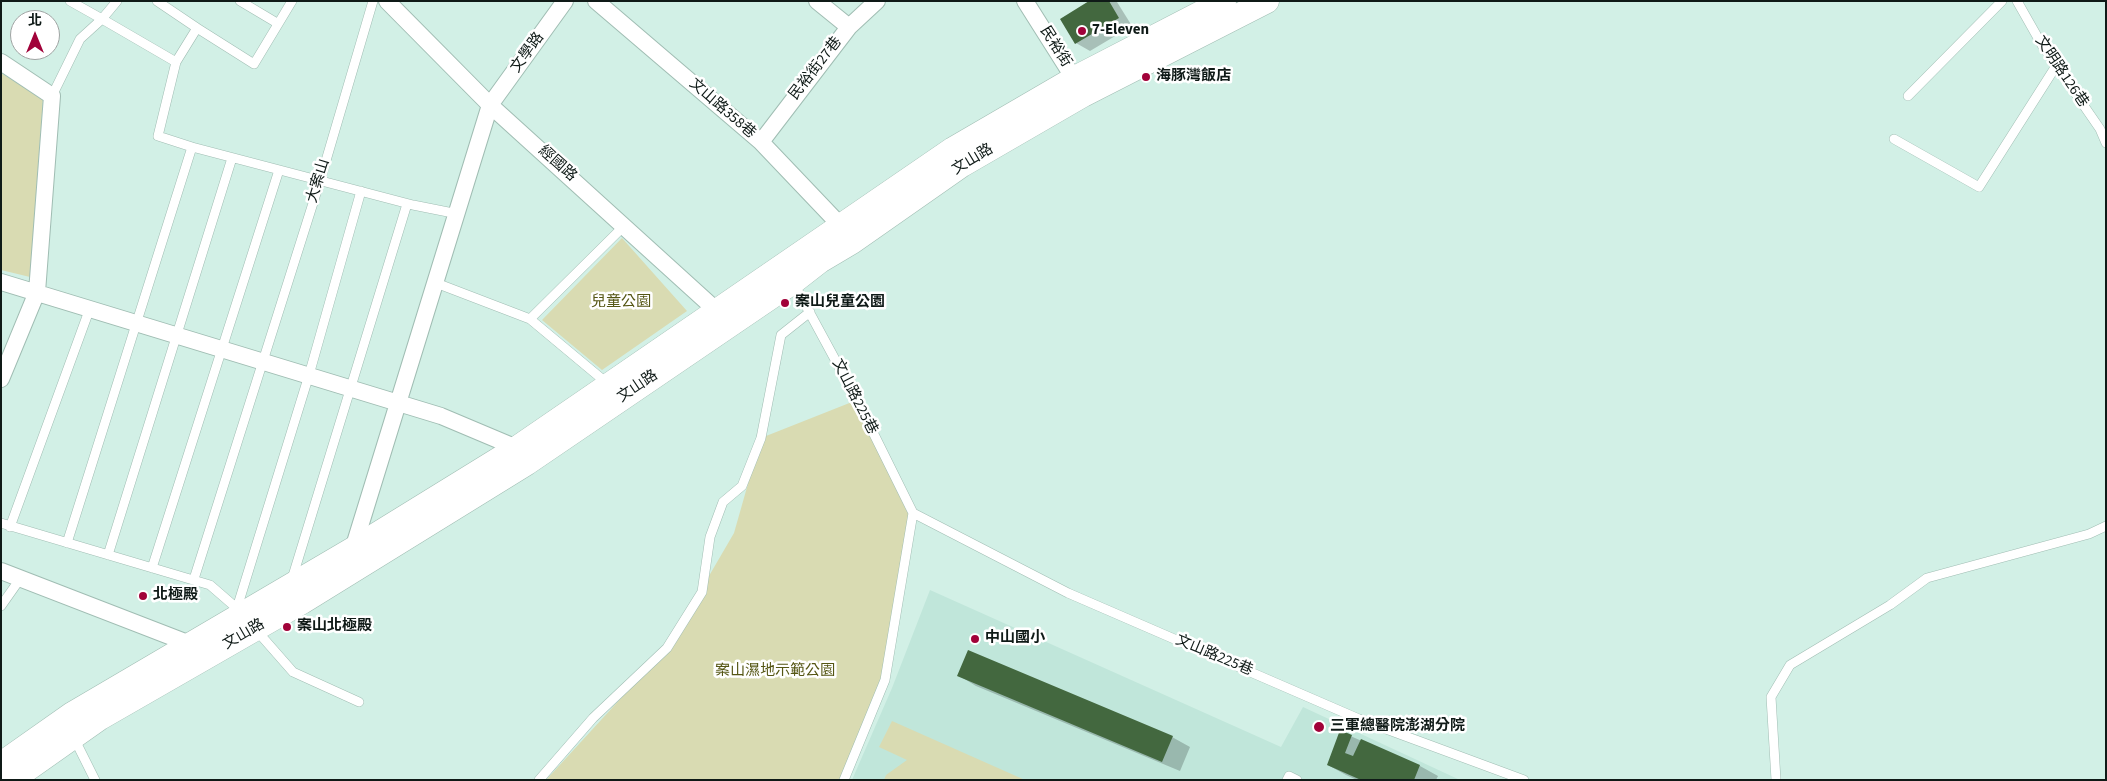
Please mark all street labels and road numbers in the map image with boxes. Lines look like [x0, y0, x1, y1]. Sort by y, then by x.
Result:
street label: 民裕街 [1035, 23, 1075, 71]
street label: 文學路 [507, 30, 549, 76]
street label: 文明路126巷 [2031, 33, 2091, 111]
street label: 民裕街27巷 [786, 34, 846, 104]
street label: 文山路358巷 [685, 75, 759, 143]
street label: 文山路 [949, 141, 997, 179]
street label: 經國路 [534, 142, 580, 186]
street label: 大案山 [304, 157, 334, 205]
street label: 文山路225巷 [827, 356, 881, 438]
street label: 文山路 [614, 367, 662, 407]
street label: 文山路 [220, 616, 268, 654]
street label: 文山路225巷 [1173, 632, 1255, 680]

